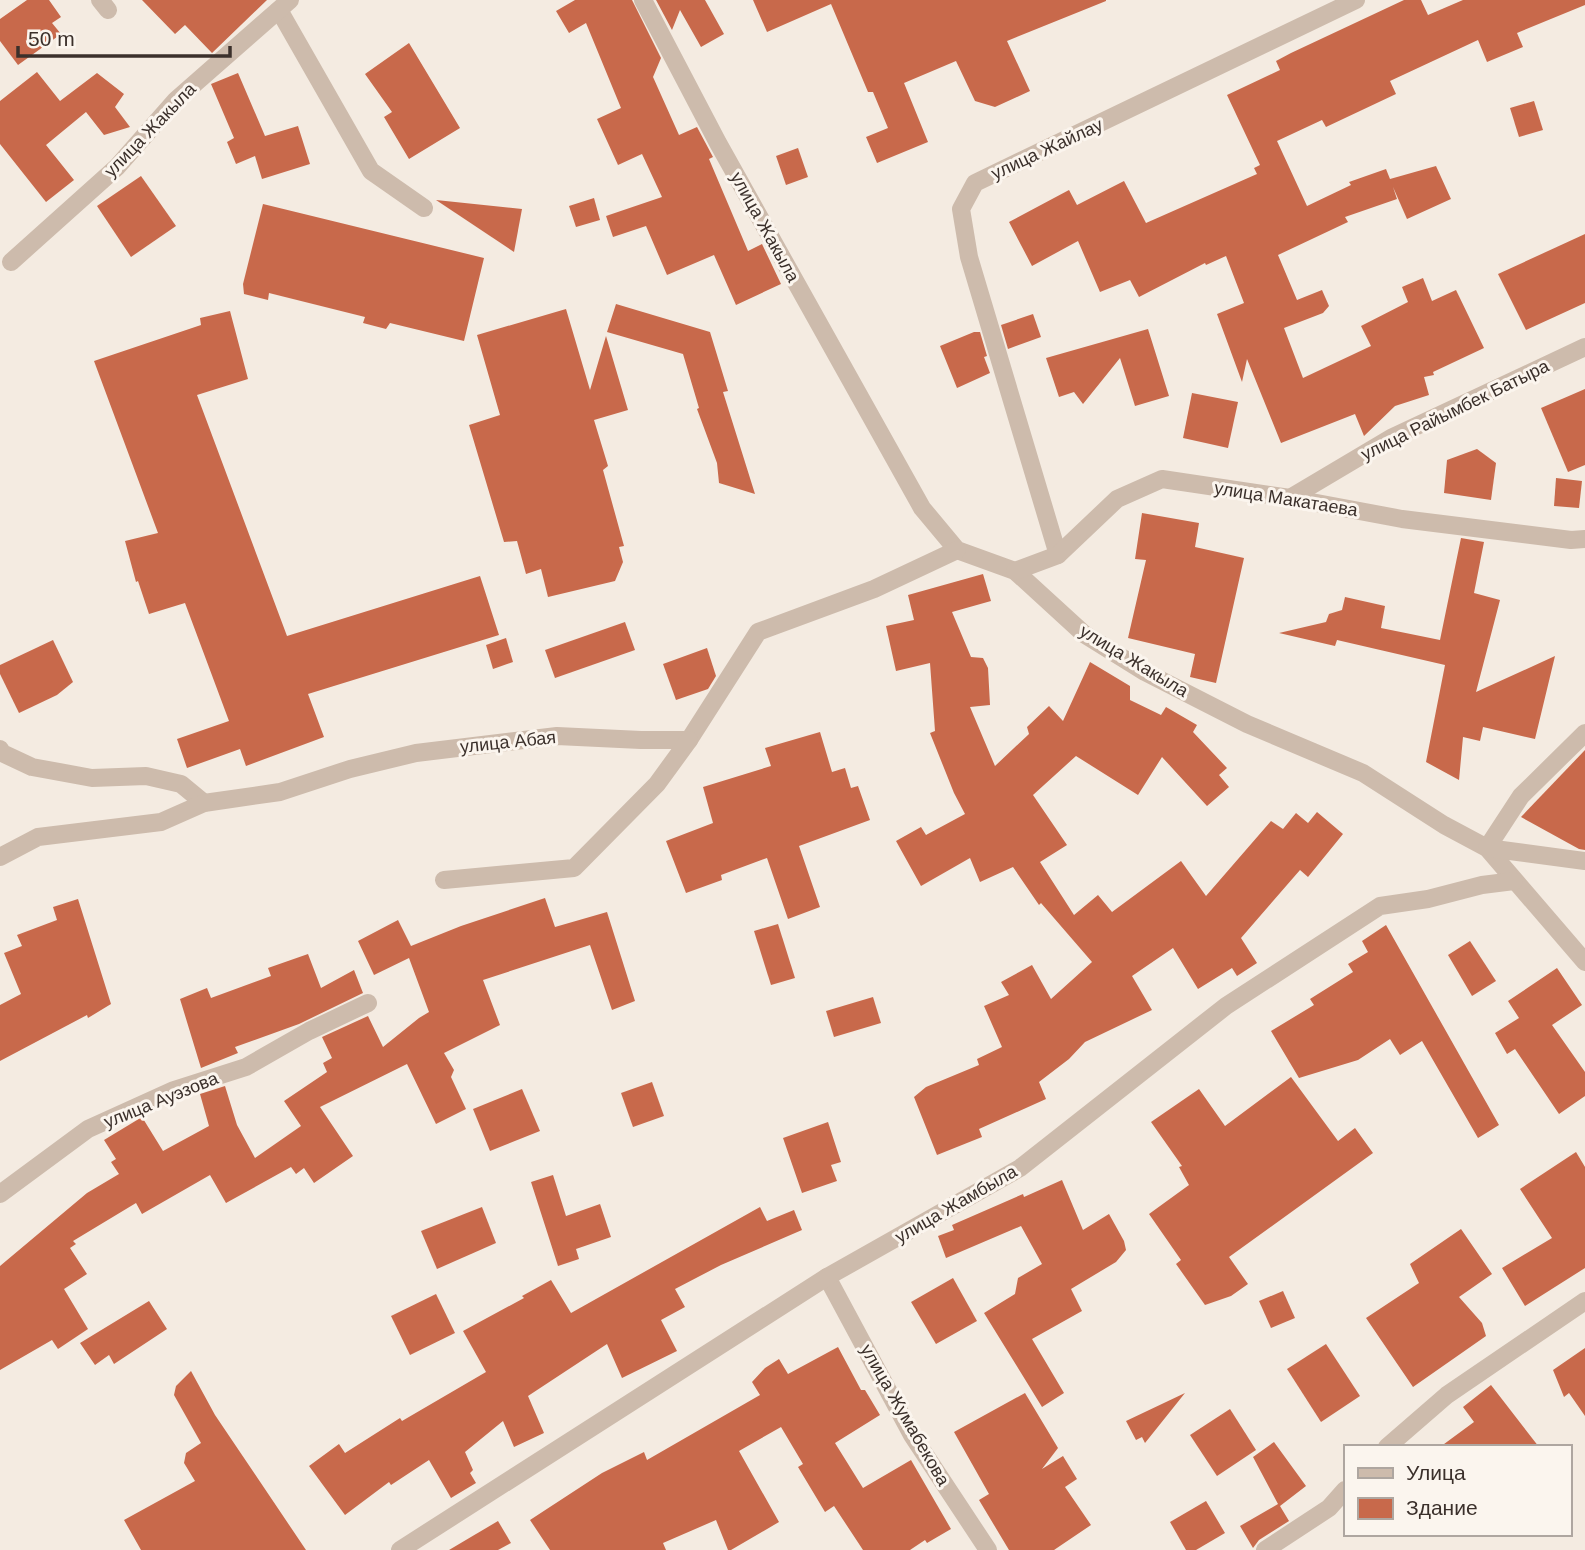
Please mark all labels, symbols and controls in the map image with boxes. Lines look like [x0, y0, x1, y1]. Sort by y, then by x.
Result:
scale bar [18, 14, 229, 58]
text: 50 m [28, 27, 75, 50]
street label: улица Жакыла [100, 78, 200, 181]
street label: улица Жайлау [988, 114, 1106, 184]
street label: улица Жакыла [727, 169, 804, 286]
street label: улица Райымбек Батыра [1358, 355, 1553, 464]
street label: улица Макатаева [1213, 478, 1360, 520]
street label: улица Жакыла [1076, 621, 1193, 702]
street label: улица Абая [459, 727, 557, 757]
street label: улица Ауэзова [101, 1068, 222, 1132]
street label: улица Жамбыла [892, 1161, 1021, 1247]
street label: улица Жумабекова [856, 1341, 954, 1490]
legend [1344, 1445, 1571, 1536]
text: Улица [1406, 1461, 1466, 1484]
text: Здание [1406, 1496, 1478, 1519]

